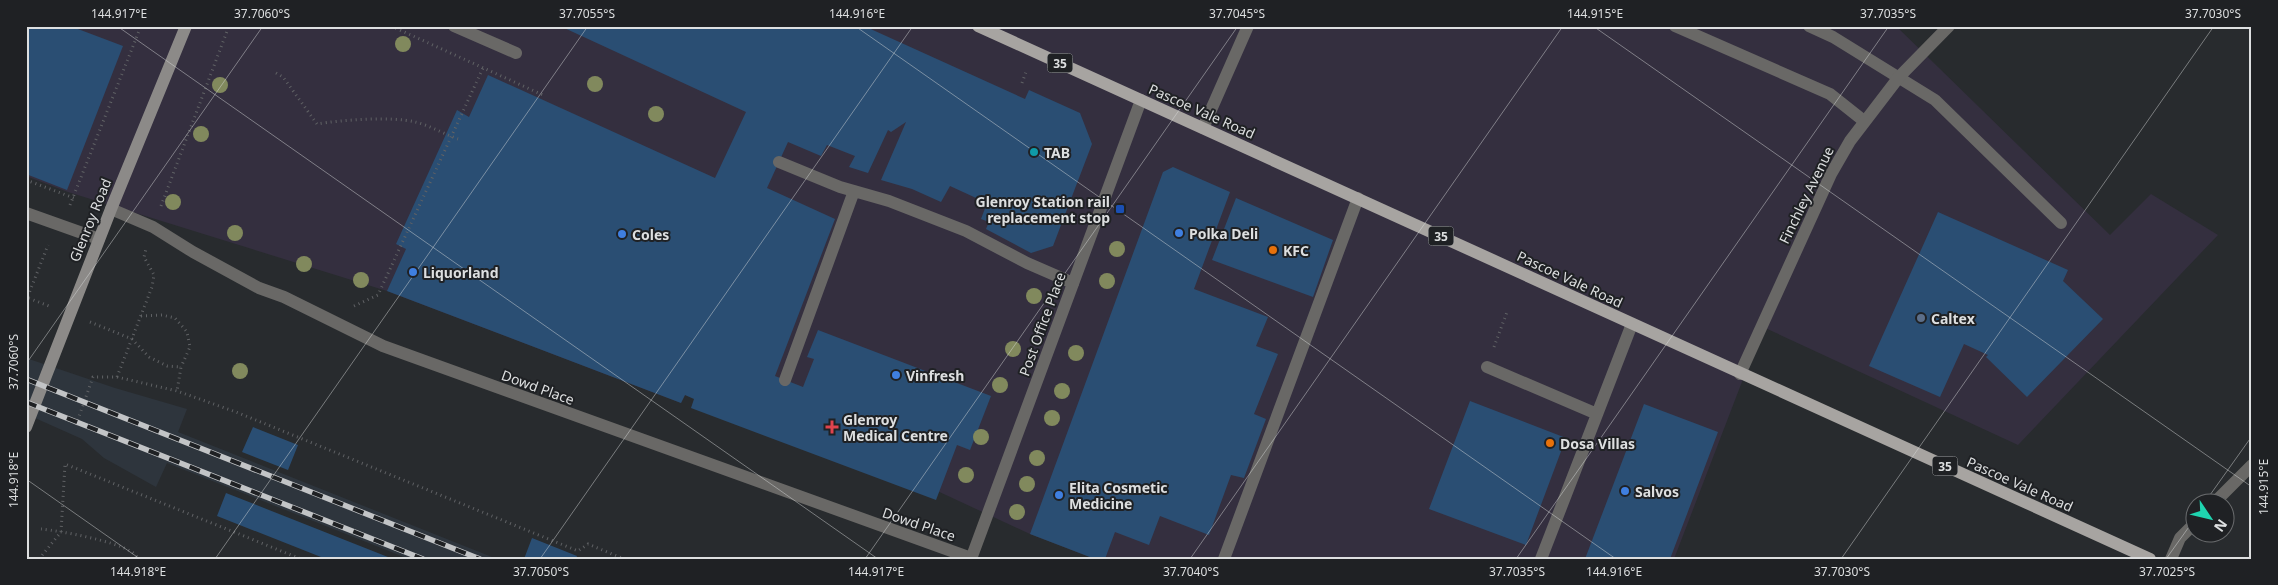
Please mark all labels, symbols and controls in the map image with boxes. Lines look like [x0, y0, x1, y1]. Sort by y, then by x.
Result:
text: 144.917°E [91, 5, 147, 22]
text: 37.7060°S [234, 5, 290, 22]
text: 37.7055°S [559, 5, 615, 22]
text: 144.916°E [829, 5, 885, 22]
text: 37.7045°S [1209, 5, 1265, 22]
text: 144.915°E [1567, 5, 1623, 22]
text: 37.7035°S [1860, 5, 1916, 22]
text: 37.7030°S [2185, 5, 2241, 22]
road number: 35 [1048, 54, 1072, 72]
street label: Pascoe Vale Road [1146, 79, 1258, 143]
place label: TAB [1044, 143, 1070, 162]
street label: Finchley Avenue [1774, 143, 1838, 247]
marker: TAB [1028, 146, 1040, 158]
street label: Glenroy Road [65, 175, 115, 265]
place label: Glenroy Station rail replacement stop [976, 192, 1110, 227]
marker: Glenroy Station rail replacement stop [1114, 203, 1126, 215]
place label: Polka Deli [1189, 224, 1258, 243]
place label: Coles [632, 225, 669, 244]
marker: Polka Deli [1173, 227, 1185, 239]
road number: 35 [1428, 227, 1454, 246]
marker: Coles [616, 228, 628, 240]
place label: KFC [1283, 241, 1309, 260]
marker: KFC [1267, 244, 1279, 256]
street label: Pascoe Vale Road [1514, 246, 1626, 312]
place label: Liquorland [423, 263, 498, 282]
marker: Liquorland [407, 266, 419, 278]
street label: Post Office Place [1014, 269, 1070, 379]
place label: Caltex [1931, 309, 1976, 328]
marker: Caltex [1915, 312, 1927, 324]
text: 37.7060°S [5, 334, 22, 390]
street label: Dowd Place [499, 365, 577, 409]
place label: Vinfresh [906, 366, 964, 385]
marker: Vinfresh [890, 369, 902, 381]
place label: Glenroy Medical Centre [843, 410, 948, 445]
marker: Glenroy Medical Centre [825, 420, 839, 434]
place label: Dosa Villas [1560, 434, 1635, 453]
marker: Dosa Villas [1544, 437, 1556, 449]
text: 144.918°E [5, 452, 22, 508]
street label: Pascoe Vale Road [1964, 452, 2076, 516]
road number: 35 [1932, 456, 1958, 476]
text: 144.915°E [2255, 459, 2272, 515]
place label: Elita Cosmetic Medicine [1069, 478, 1168, 513]
place label: Salvos [1635, 482, 1679, 501]
marker: Salvos [1619, 485, 1631, 497]
marker: Elita Cosmetic Medicine [1053, 489, 1065, 501]
north arrow [2186, 492, 2236, 542]
street label: Dowd Place [880, 503, 958, 545]
text: N [2210, 516, 2232, 536]
text: 144.918°E [110, 563, 166, 580]
text: 37.7050°S [513, 563, 569, 580]
text: 144.917°E [848, 563, 904, 580]
text: 37.7040°S [1163, 563, 1219, 580]
text: 37.7035°S [1489, 563, 1545, 580]
text: 144.916°E [1586, 563, 1642, 580]
text: 37.7030°S [1814, 563, 1870, 580]
text: 37.7025°S [2139, 563, 2195, 580]

